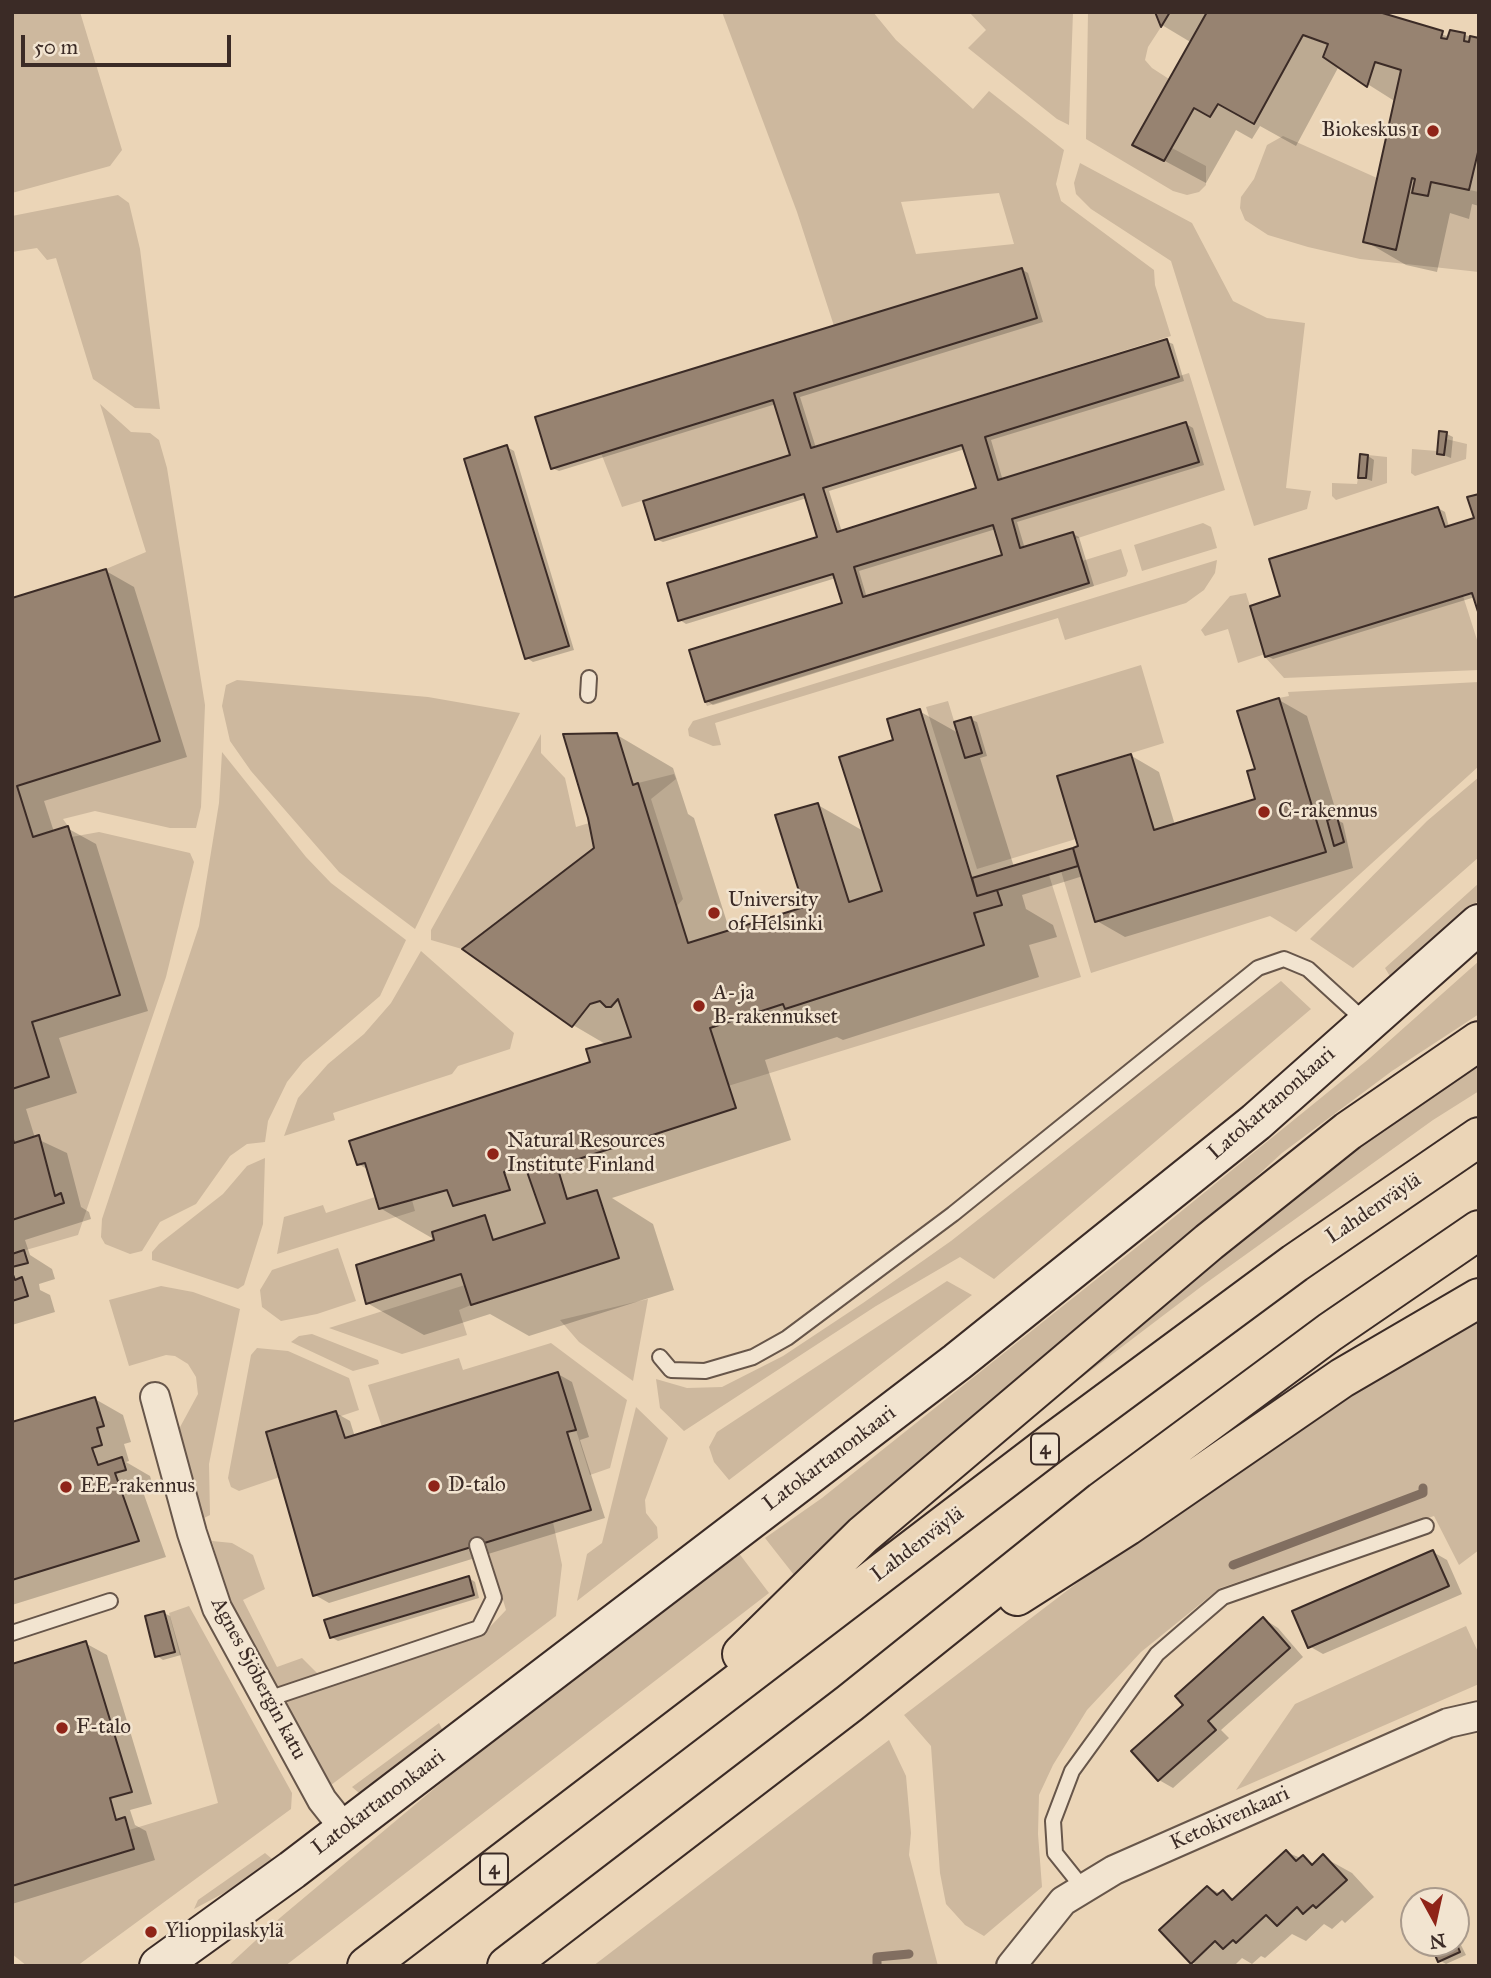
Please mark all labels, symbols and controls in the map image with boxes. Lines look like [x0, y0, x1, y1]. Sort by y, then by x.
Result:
scale bar [24, 21, 234, 65]
text: 50 m [34, 34, 78, 60]
place label: Biokeskus 1 [1322, 118, 1419, 144]
marker: Biokeskus 1 [1425, 123, 1441, 139]
place label: C-rakennus [1278, 799, 1377, 825]
marker: C-rakennus [1256, 804, 1272, 820]
place label: University of Helsinki [728, 888, 823, 938]
marker: University of Helsinki [706, 905, 722, 921]
place label: A- ja B-rakennukset [713, 981, 838, 1031]
marker: A- ja B-rakennukset [691, 998, 707, 1014]
street label: Latokartanonkaari [1203, 1042, 1341, 1166]
place label: Natural Resources Institute Finland [507, 1129, 665, 1179]
marker: Natural Resources Institute Finland [485, 1146, 501, 1162]
street label: Lahdenväylä [1322, 1168, 1426, 1250]
street label: Latokartanonkaari [759, 1401, 901, 1517]
road number: 4 [1031, 1434, 1059, 1464]
place label: D-talo [448, 1473, 506, 1499]
place label: EE-rakennus [80, 1474, 195, 1500]
marker: D-talo [426, 1478, 442, 1494]
marker: EE-rakennus [58, 1479, 74, 1495]
street label: Lahdenväylä [867, 1502, 969, 1588]
street label: Agnes Sjöbergin katu [205, 1594, 311, 1764]
place label: F-talo [76, 1715, 131, 1741]
marker: F-talo [54, 1720, 70, 1736]
street label: Latokartanonkaari [308, 1745, 450, 1861]
street label: Ketokivenkaari [1166, 1781, 1294, 1857]
road number: 4 [480, 1854, 508, 1884]
north arrow [1400, 1887, 1470, 1957]
place label: Ylioppilaskylä [165, 1919, 284, 1945]
marker: Ylioppilaskylä [143, 1924, 159, 1940]
text: N [1428, 1929, 1447, 1954]

